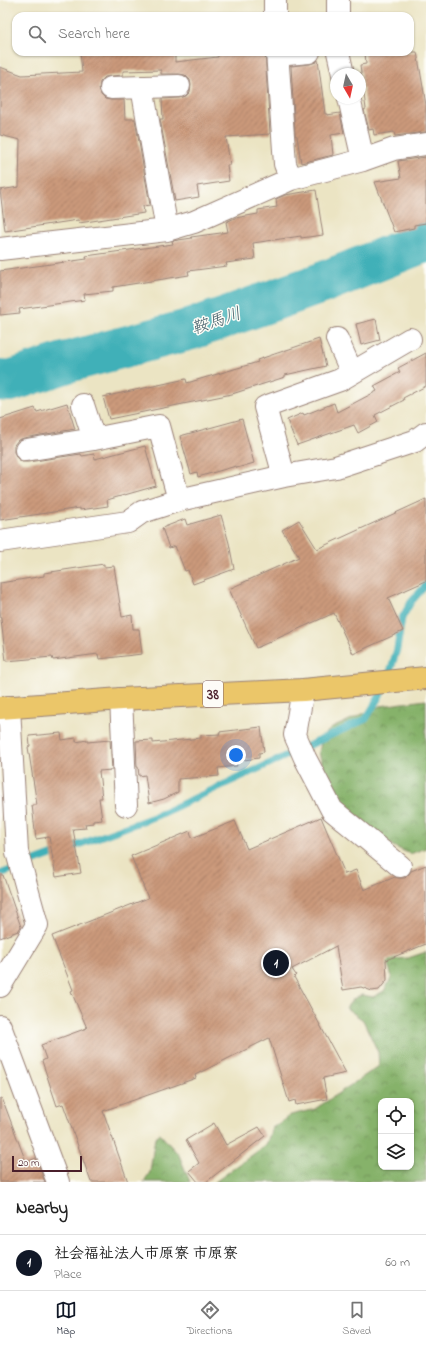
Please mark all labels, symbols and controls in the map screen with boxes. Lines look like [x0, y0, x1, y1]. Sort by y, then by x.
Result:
search box [12, 12, 414, 56]
icon: search [26, 23, 48, 45]
text: Search here [58, 23, 130, 45]
north arrow [330, 68, 366, 104]
water label: 鞍馬川 [188, 301, 245, 342]
road number: 38 [203, 681, 223, 707]
your location [226, 745, 246, 765]
pin: 1 [263, 948, 289, 978]
map controls [378, 1098, 414, 1170]
button: locate [378, 1098, 414, 1134]
button: layers [378, 1134, 414, 1170]
scale bar [12, 1154, 82, 1173]
text: 20 m [18, 1155, 40, 1171]
text: Nearby [16, 1196, 68, 1221]
text: 社会福祉法人市原寮 市原寮 [54, 1243, 238, 1265]
text: 1 [27, 1253, 31, 1272]
text: 60 m [385, 1253, 410, 1272]
text: Place [54, 1265, 82, 1284]
tab: Map [55, 1299, 77, 1339]
tab: Directions [187, 1299, 232, 1339]
tab: Saved [342, 1299, 371, 1339]

